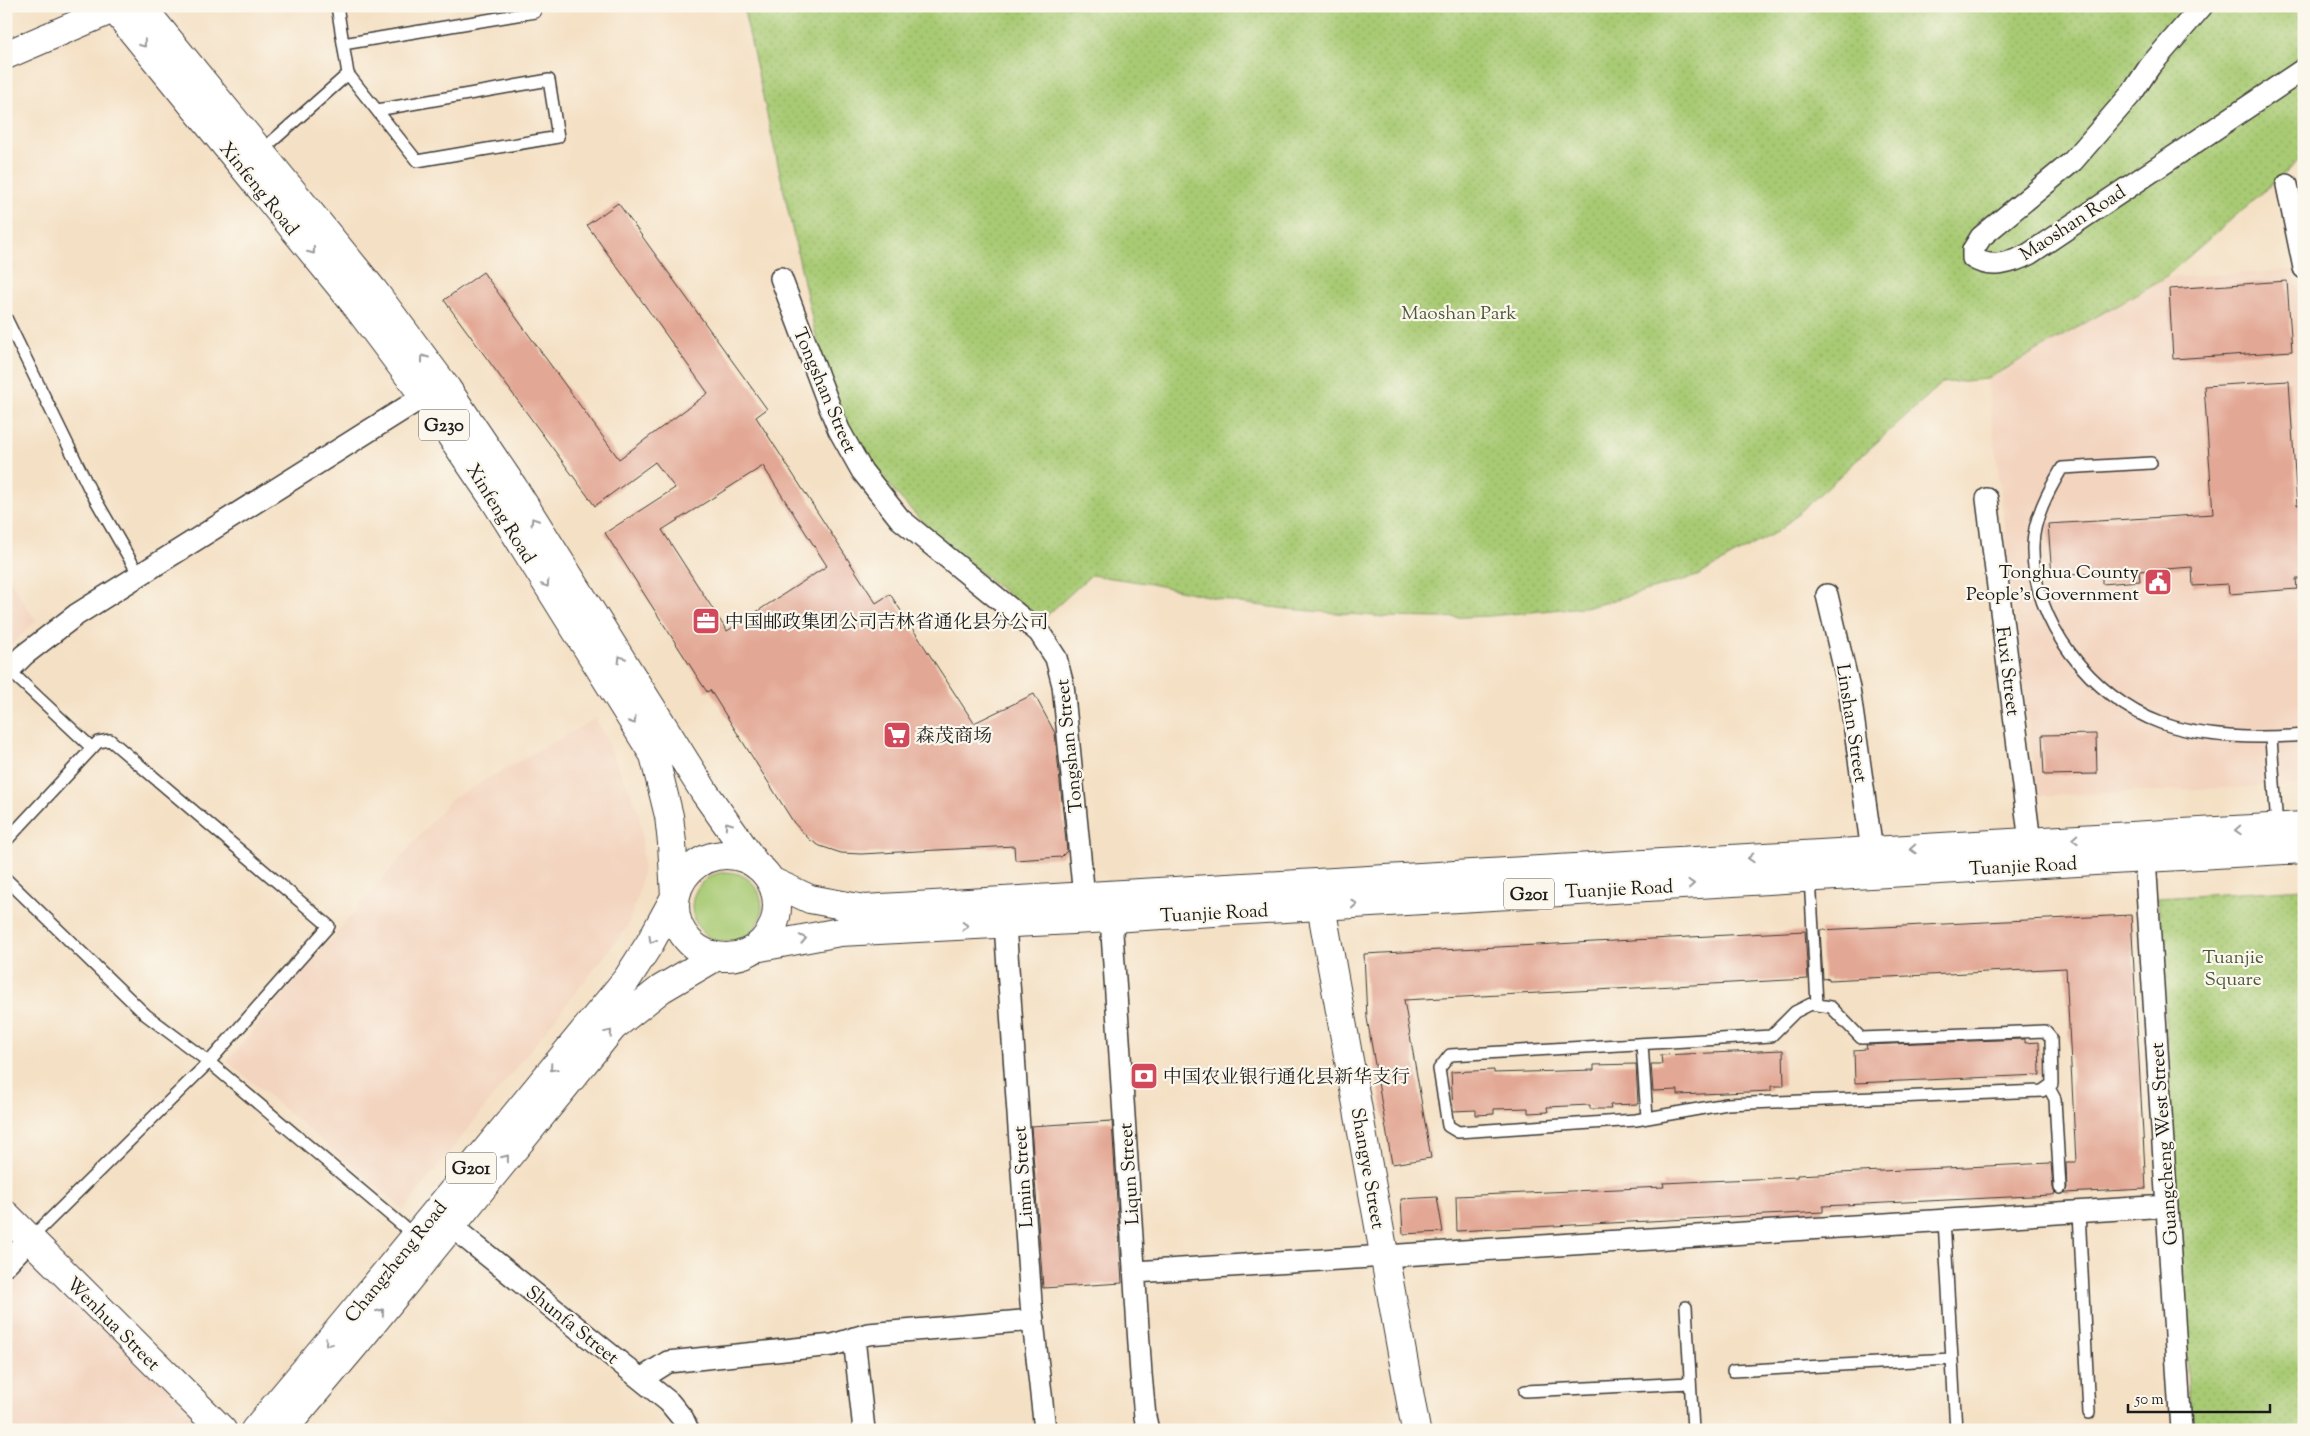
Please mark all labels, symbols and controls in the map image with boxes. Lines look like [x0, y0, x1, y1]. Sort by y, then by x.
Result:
one-way arrow [137, 38, 145, 47]
street label: Xinfeng Road [212, 137, 304, 242]
street label: Maoshan Road [2015, 179, 2132, 269]
one-way arrow [306, 245, 314, 254]
park label: Maoshan Park [1401, 301, 1517, 328]
street label: Tongshan Street [785, 324, 863, 458]
one-way arrow [421, 354, 430, 364]
road number: G230 [419, 410, 469, 440]
street label: Xinfeng Road [458, 459, 541, 570]
one-way arrow [531, 518, 541, 527]
place label: Tonghua County People's Government [1966, 560, 2140, 609]
public building icon: Tonghua County People's Government [2143, 567, 2173, 597]
one-way arrow [540, 578, 550, 587]
office icon: 中国邮政集团公司吉林省通化县分公司 [691, 606, 721, 636]
place label: 中国邮政集团公司吉林省通化县分公司 [725, 610, 1048, 637]
street label: Fuxi Street [1988, 625, 2025, 718]
one-way arrow [617, 656, 627, 665]
street label: Linshan Street [1828, 662, 1873, 785]
street label: Tongshan Street [1050, 677, 1091, 814]
one-way arrow [627, 716, 636, 725]
supermarket icon: 森茂商场 [882, 720, 912, 750]
place label: 森茂商场 [916, 724, 992, 751]
one-way arrow [725, 821, 734, 831]
one-way arrow [2233, 824, 2241, 835]
one-way arrow [2071, 834, 2079, 845]
one-way arrow [1909, 843, 1917, 854]
street label: Tuanjie Road [1968, 851, 2078, 884]
one-way arrow [1747, 853, 1755, 864]
street label: Tuanjie Road [1564, 874, 1674, 907]
road number: G201 [1504, 879, 1554, 910]
one-way arrow [1688, 879, 1696, 890]
street label: Tuanjie Road [1159, 898, 1269, 931]
one-way arrow [1351, 898, 1359, 909]
one-way arrow [962, 921, 969, 931]
one-way arrow [648, 934, 658, 943]
one-way arrow [799, 934, 808, 944]
park label: Tuanjie Square [2202, 945, 2264, 994]
one-way arrow [603, 1029, 612, 1038]
street label: Guangcheng West Street [2145, 1041, 2186, 1246]
bank icon: 中国农业银行通化县新华支行 [1129, 1061, 1159, 1091]
one-way arrow [549, 1063, 558, 1072]
place label: 中国农业银行通化县新华支行 [1163, 1065, 1410, 1092]
street label: Shangye Street [1343, 1106, 1391, 1232]
street label: Liqun Street [1113, 1121, 1148, 1226]
street label: Limin Street [1007, 1124, 1042, 1229]
road number: G201 [446, 1152, 496, 1184]
one-way arrow [500, 1155, 509, 1164]
street label: Changzheng Road [339, 1196, 455, 1329]
street label: Wenhua Street [59, 1272, 166, 1378]
street label: Shunfa Street [519, 1280, 624, 1372]
one-way arrow [376, 1309, 384, 1318]
one-way arrow [325, 1337, 334, 1346]
scale bar [2128, 1381, 2270, 1413]
text: 50 m [2134, 1390, 2164, 1411]

